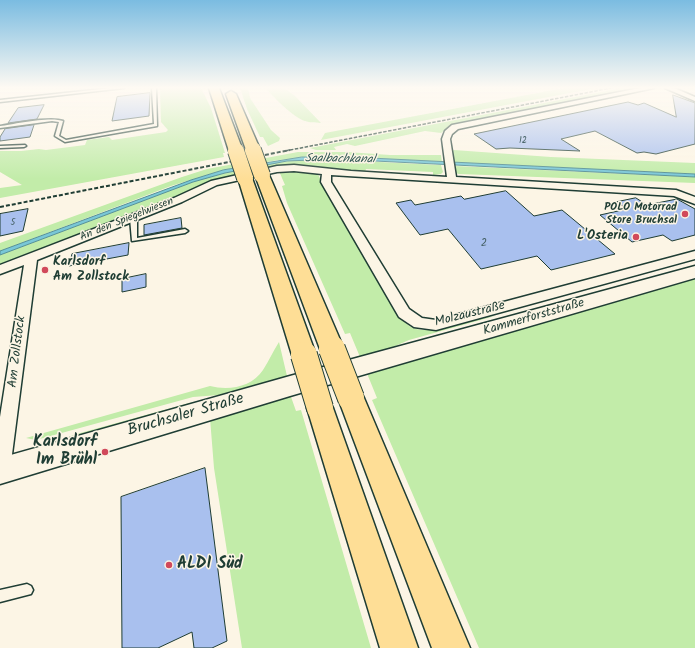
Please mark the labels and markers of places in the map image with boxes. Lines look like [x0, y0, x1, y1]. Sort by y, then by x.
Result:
place label: POLO Motorrad Store Bruchsal [604, 201, 677, 227]
marker: POLO Motorrad Store Bruchsal [680, 209, 690, 219]
place label: L'Osteria [577, 229, 628, 245]
marker: L'Osteria [631, 232, 641, 242]
place label: Karlsdorf Am Zollstock [53, 255, 129, 286]
marker: Karlsdorf Am Zollstock [40, 265, 50, 275]
place label: Karlsdorf Im Brühl [33, 433, 97, 471]
marker: Karlsdorf Im Brühl [100, 447, 110, 457]
place label: ALDI Süd [177, 555, 243, 575]
marker: ALDI Süd [164, 560, 174, 570]

